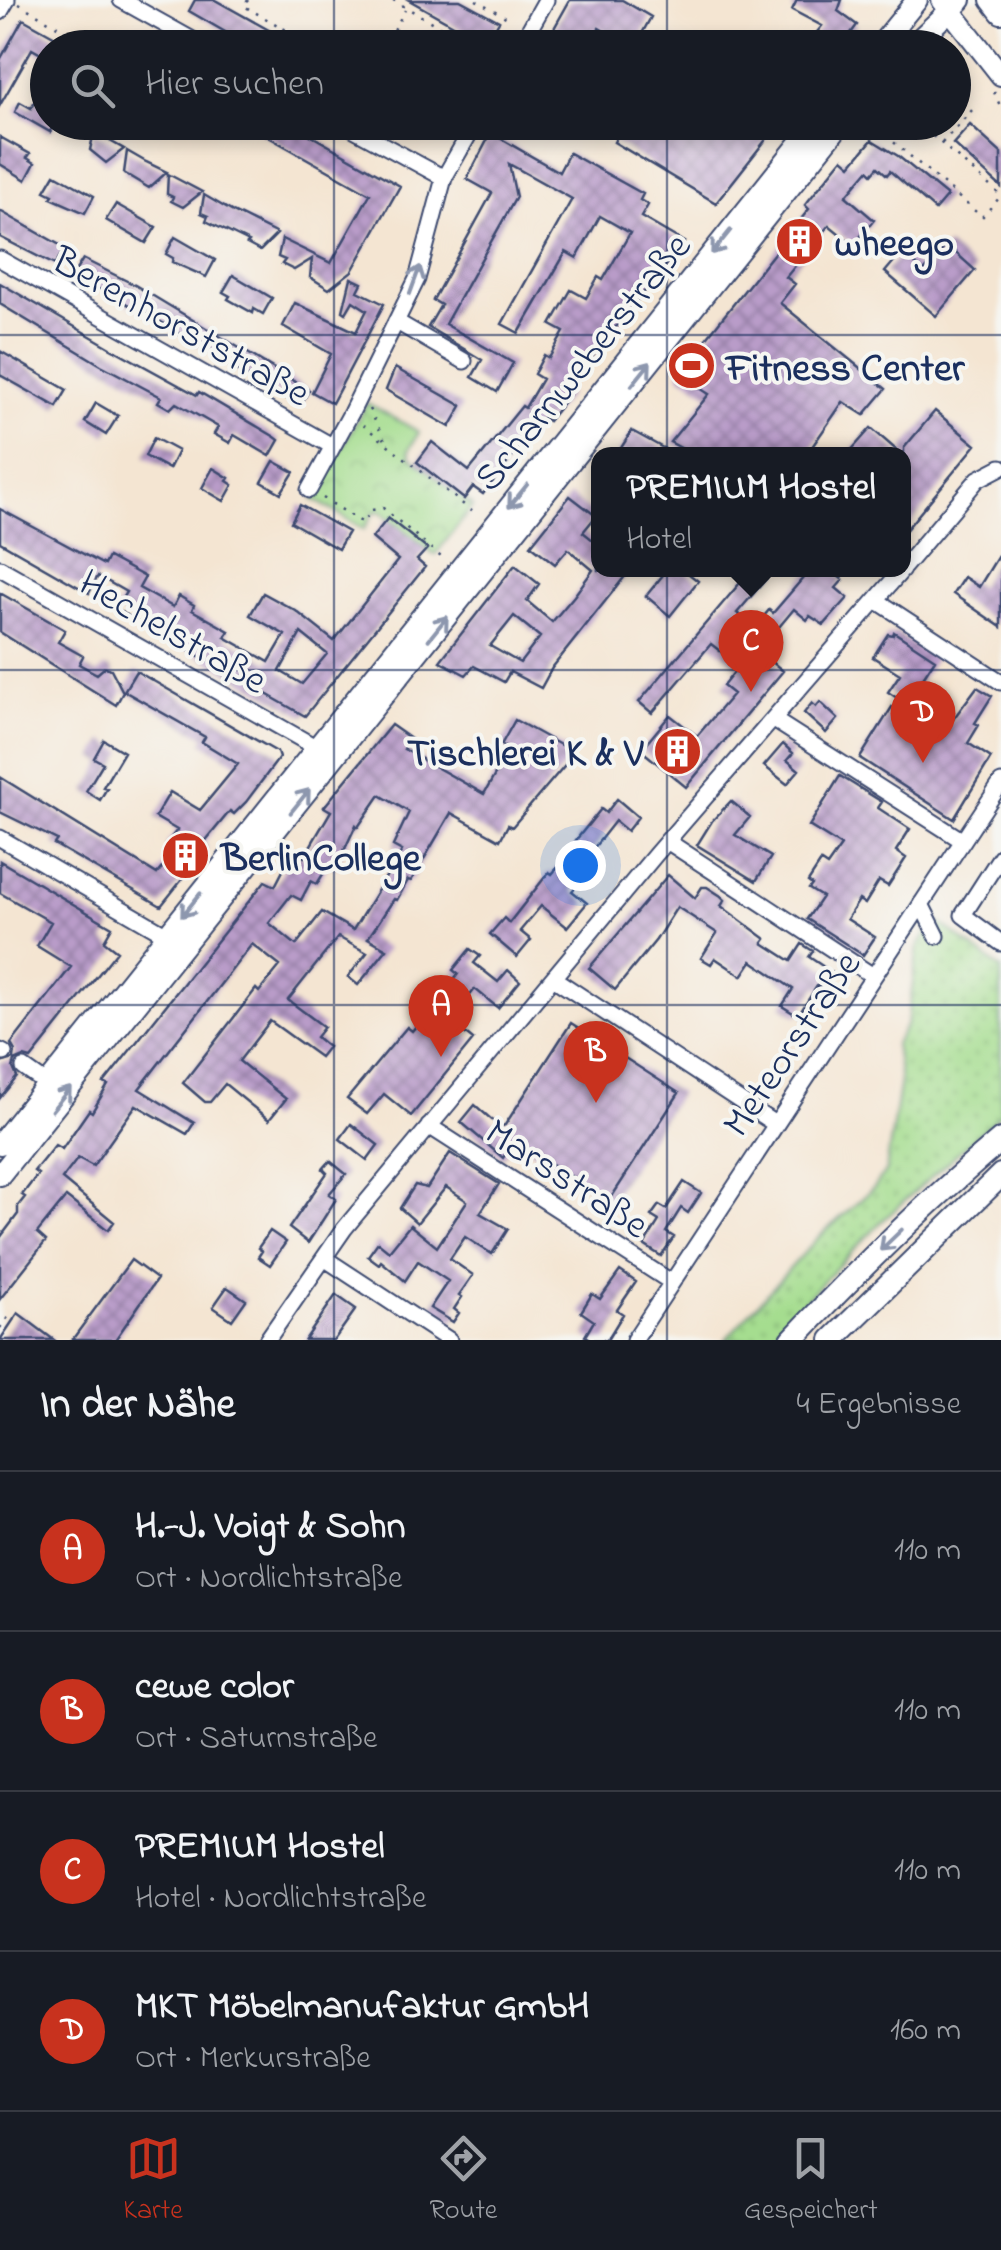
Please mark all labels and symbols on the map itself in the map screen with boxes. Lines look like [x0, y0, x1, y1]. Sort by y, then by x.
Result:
building icon: wheego [774, 215, 826, 267]
place label: wheego [835, 216, 954, 275]
street label: Scharnweberstraße [461, 221, 708, 506]
one-way arrow [710, 229, 732, 255]
street label: Berenhorststraße [39, 233, 320, 424]
one-way arrow [407, 265, 425, 296]
sports icon: Fitness Center [665, 340, 717, 392]
place label: Fitness Center [724, 341, 966, 400]
one-way arrow [630, 361, 651, 388]
one-way arrow [508, 482, 529, 509]
street label: Hechelstraße [66, 556, 277, 712]
pin: C [718, 610, 784, 692]
one-way arrow [427, 615, 448, 642]
pin: D [890, 680, 956, 763]
building icon: Tischlerei K & V [652, 725, 704, 777]
place label: Tischlerei K & V [407, 726, 644, 785]
one-way arrow [289, 788, 311, 814]
building icon: BerlinCollege [160, 830, 212, 882]
place label: BerlinCollege [219, 831, 422, 890]
your location [555, 840, 606, 891]
one-way arrow [180, 891, 202, 917]
street label: Meteorstraße [710, 940, 878, 1150]
pin: A [408, 974, 474, 1057]
pin: B [564, 1020, 628, 1103]
one-way arrow [50, 1086, 71, 1113]
street label: Marsstraße [472, 1106, 659, 1256]
one-way arrow [879, 1228, 903, 1252]

